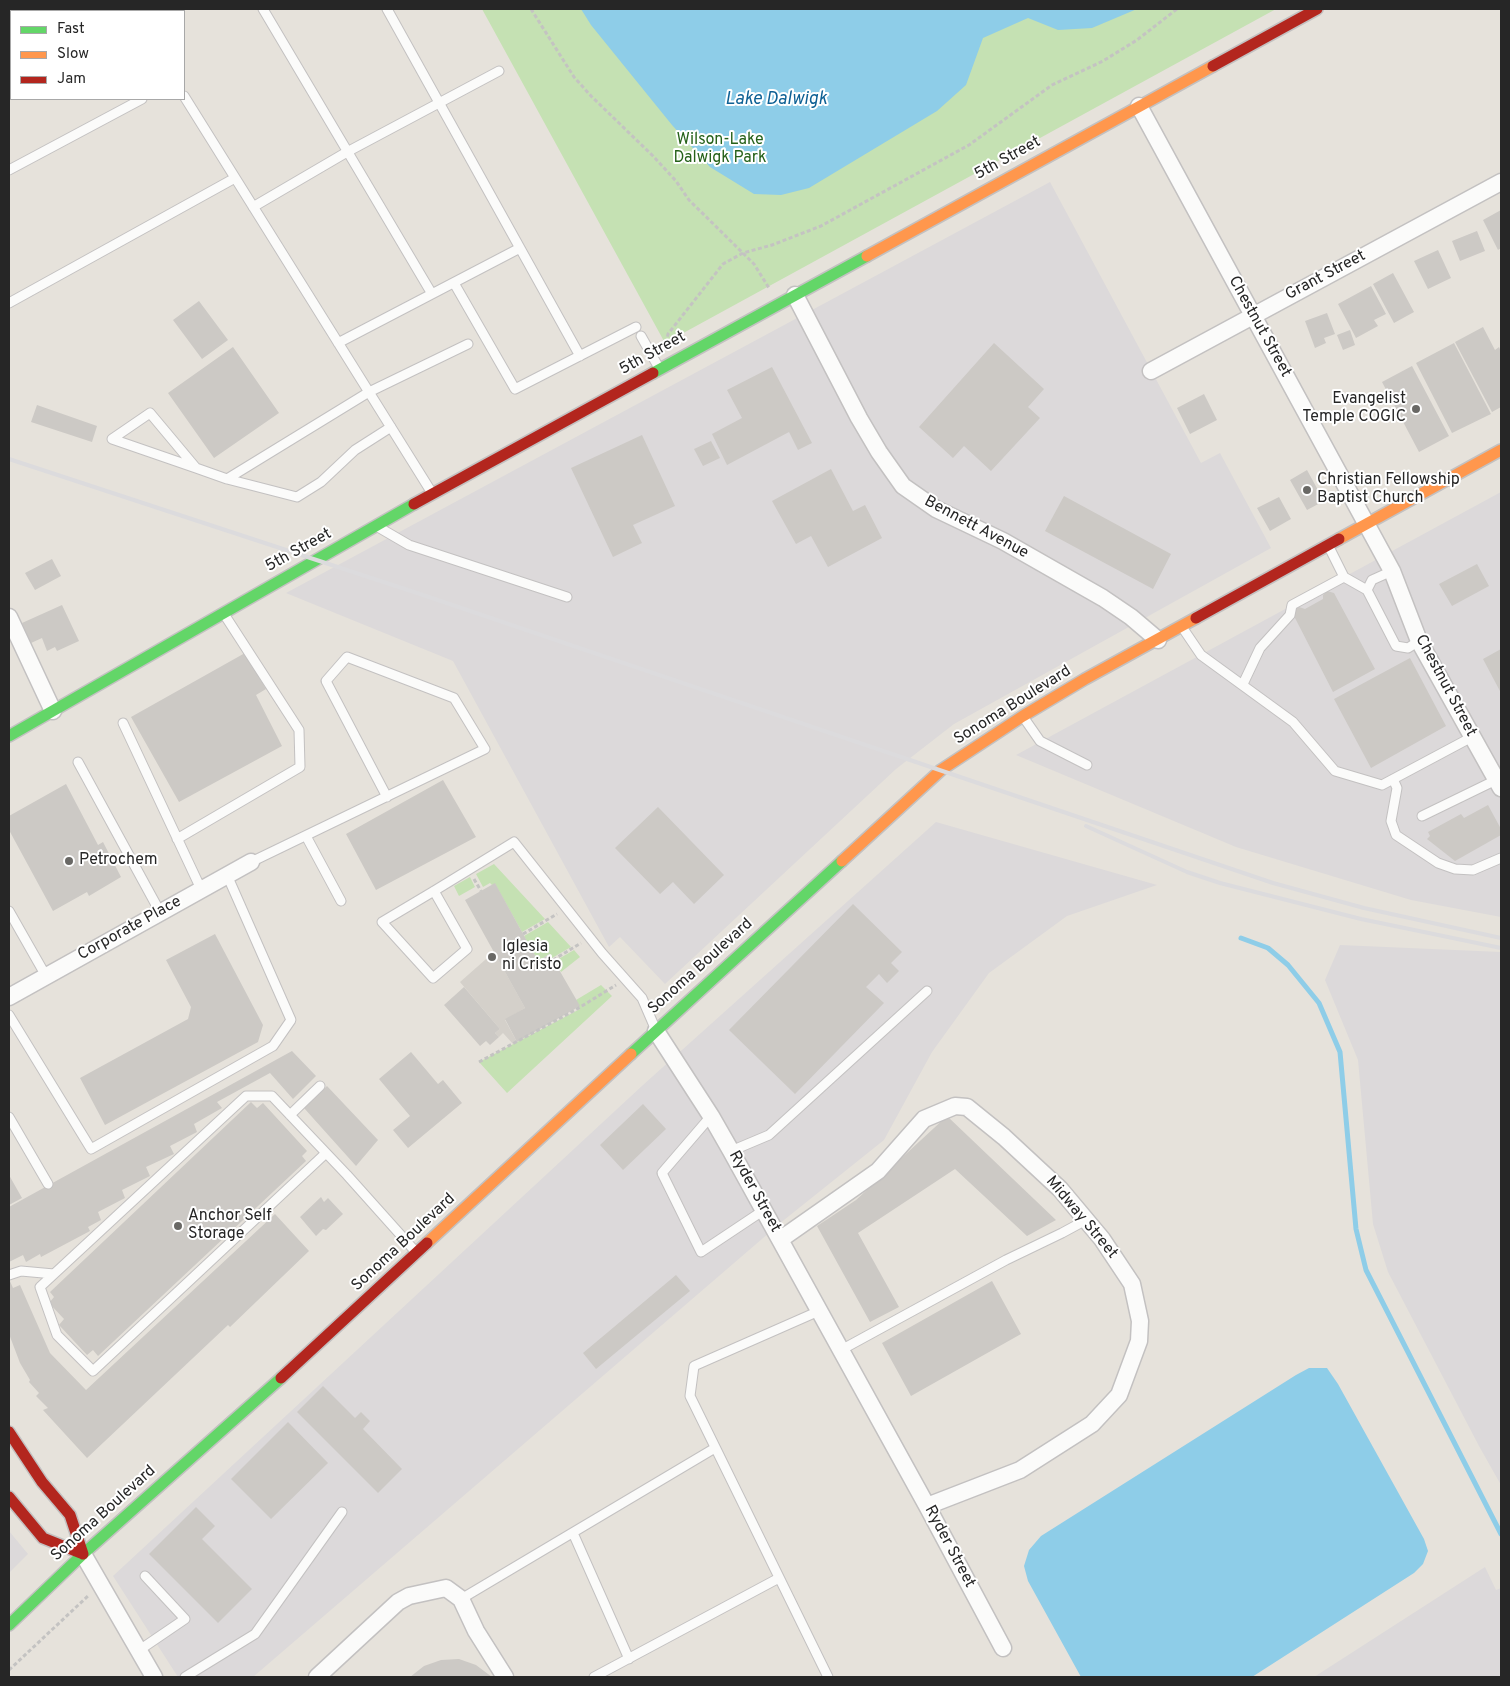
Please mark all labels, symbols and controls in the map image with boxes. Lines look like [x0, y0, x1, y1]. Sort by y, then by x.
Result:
legend [10, 10, 185, 100]
text: Fast [57, 20, 85, 39]
text: Slow [57, 45, 89, 64]
text: Jam [57, 70, 86, 89]
water label: Lake Dalwigk [725, 89, 827, 111]
park label: Wilson-Lake Dalwigk Park [673, 131, 767, 169]
street label: 5th Street [972, 133, 1044, 185]
street label: Grant Street [1283, 247, 1369, 305]
street label: Chestnut Street [1223, 273, 1295, 381]
street label: 5th Street [617, 328, 689, 380]
place label: Evangelist Temple COGIC [1302, 390, 1406, 428]
marker: Evangelist Temple COGIC [1410, 403, 1422, 415]
place label: Christian Fellowship Baptist Church [1317, 471, 1460, 509]
marker: Christian Fellowship Baptist Church [1301, 484, 1313, 496]
street label: Bennett Avenue [921, 492, 1031, 564]
street label: 5th Street [263, 525, 335, 577]
street label: Chestnut Street [1410, 632, 1480, 740]
street label: Sonoma Boulevard [951, 662, 1075, 750]
place label: Petrochem [79, 851, 158, 871]
marker: Petrochem [63, 855, 75, 867]
street label: Corporate Place [75, 893, 185, 965]
street label: Sonoma Boulevard [645, 915, 757, 1019]
place label: Iglesia ni Cristo [502, 938, 562, 976]
marker: Iglesia ni Cristo [486, 951, 498, 963]
street label: Ryder Street [724, 1148, 784, 1236]
street label: Midway Street [1041, 1173, 1121, 1263]
street label: Sonoma Boulevard [348, 1190, 460, 1296]
place label: Anchor Self Storage [188, 1207, 272, 1245]
marker: Anchor Self Storage [172, 1220, 184, 1232]
street label: Sonoma Boulevard [48, 1462, 160, 1566]
street label: Ryder Street [919, 1503, 979, 1591]

